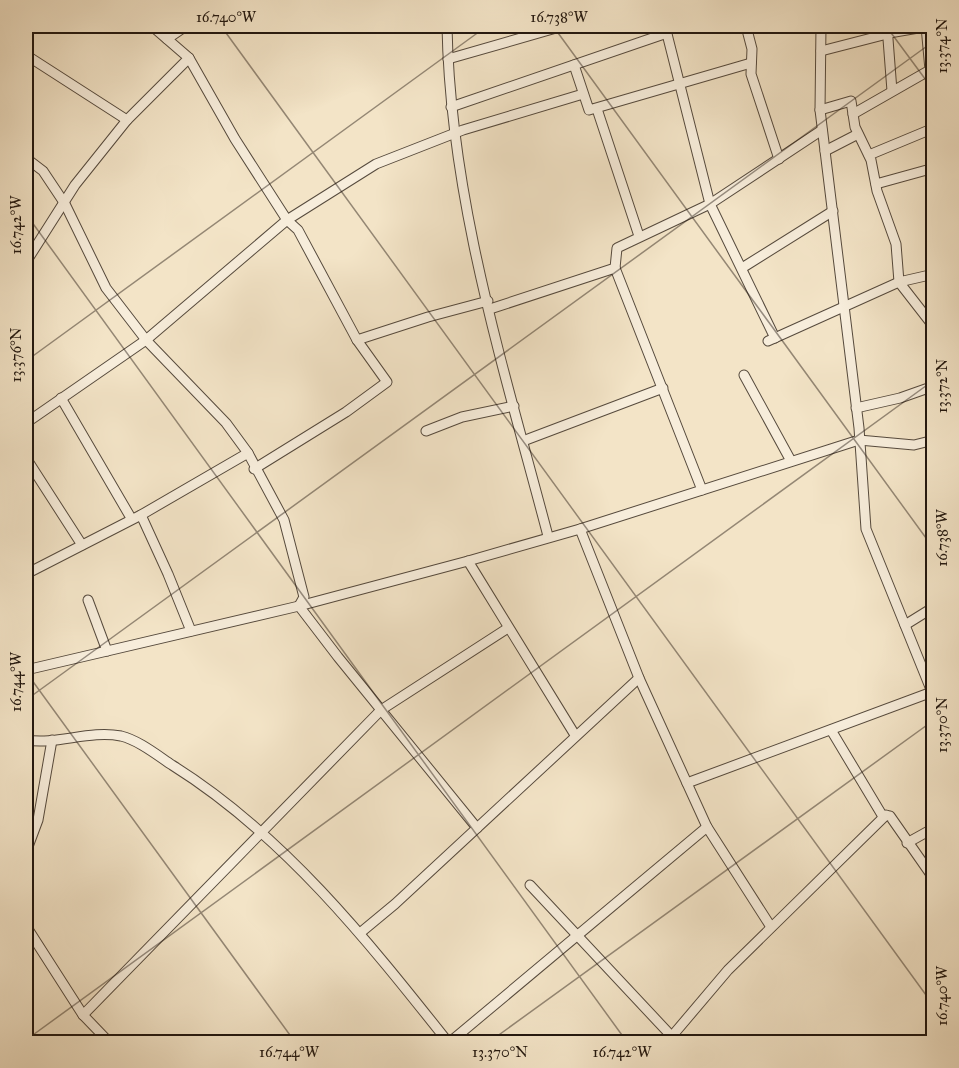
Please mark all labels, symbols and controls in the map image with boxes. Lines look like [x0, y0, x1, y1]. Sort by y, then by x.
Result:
text: 16.740°W [196, 8, 257, 26]
text: 16.738°W [530, 8, 588, 26]
text: 13.374°N [933, 18, 951, 74]
text: 16.742°W [7, 195, 25, 254]
text: 13.376°N [7, 327, 25, 382]
text: 13.372°N [933, 358, 951, 413]
text: 16.738°W [933, 509, 951, 567]
text: 16.744°W [7, 651, 25, 712]
text: 13.370°N [933, 697, 951, 753]
text: 16.740°W [933, 965, 951, 1026]
text: 16.744°W [259, 1043, 320, 1061]
text: 13.370°N [472, 1043, 528, 1061]
text: 16.742°W [593, 1043, 652, 1061]

